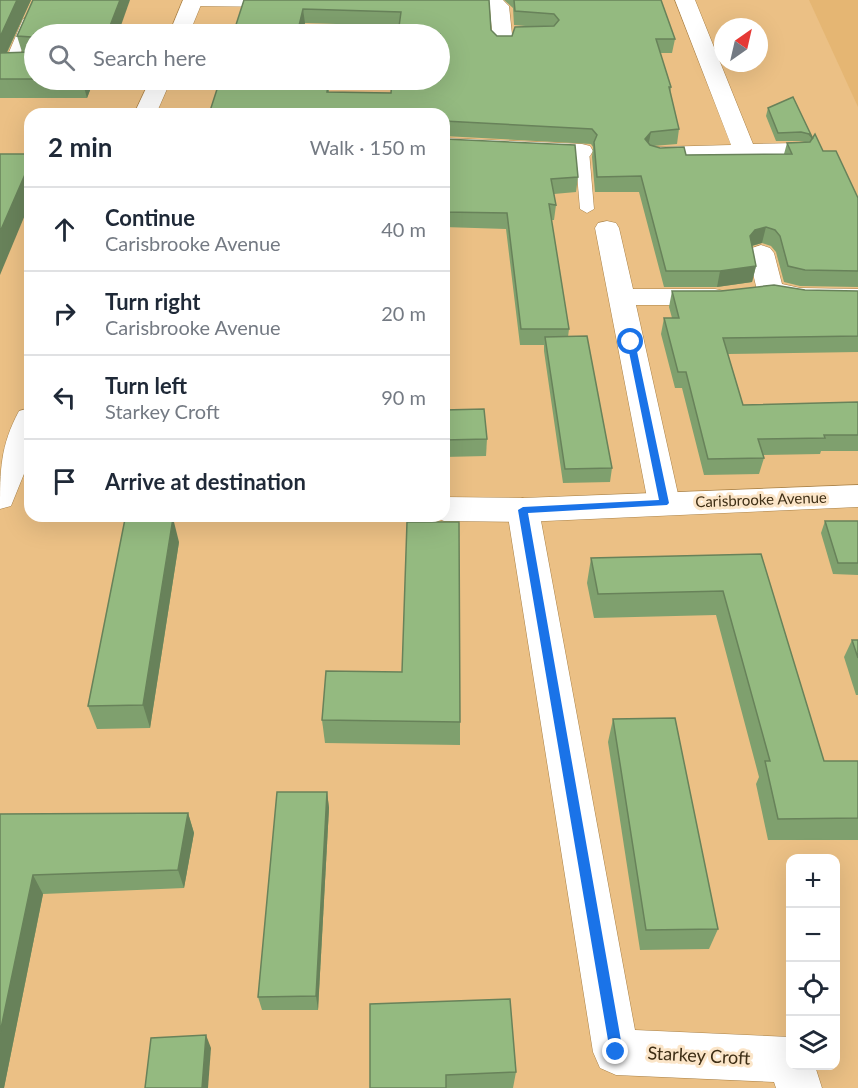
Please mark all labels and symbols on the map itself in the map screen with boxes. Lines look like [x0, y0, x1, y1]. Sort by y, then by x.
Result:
north arrow [714, 18, 768, 72]
route start [617, 328, 643, 354]
street label: Carisbrooke Avenue [695, 488, 827, 510]
route end [602, 1038, 628, 1064]
street label: Starkey Croft [647, 1041, 752, 1069]

